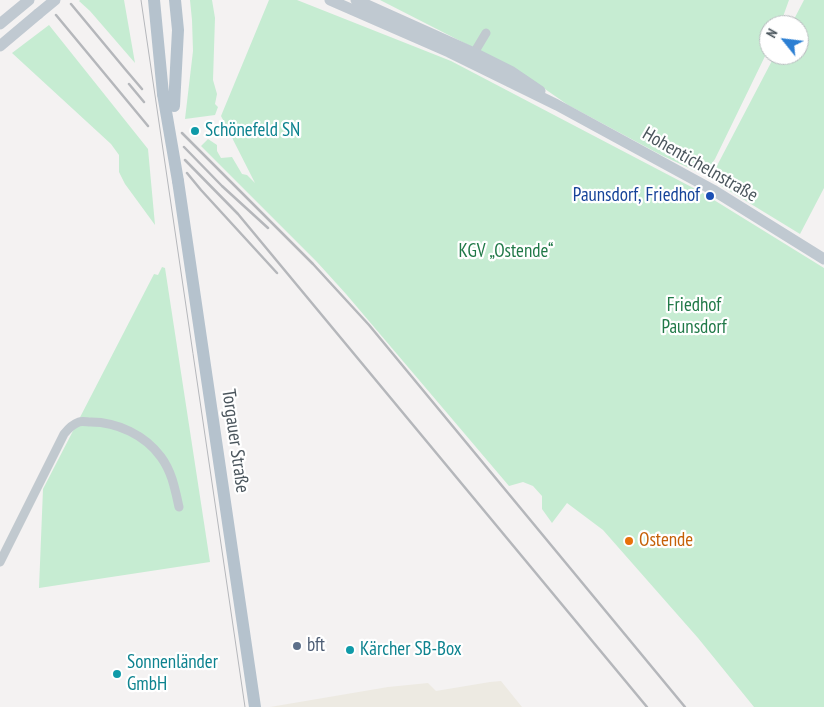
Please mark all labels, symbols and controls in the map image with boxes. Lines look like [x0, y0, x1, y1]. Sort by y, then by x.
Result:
north arrow [759, 15, 809, 65]
text: N [762, 26, 781, 41]
place label: Schönefeld SN [205, 120, 300, 142]
street label: Hohentichelnstraße [638, 123, 762, 207]
marker: Schönefeld SN [189, 125, 201, 137]
place label: Paunsdorf, Friedhof [573, 185, 700, 207]
marker: Paunsdorf, Friedhof [704, 190, 716, 202]
park label: KGV „Ostende“ [458, 241, 554, 263]
park label: Friedhof Paunsdorf [661, 295, 727, 339]
street label: Torgauer Straße [216, 388, 254, 494]
place label: Ostende [639, 530, 693, 552]
marker: Ostende [623, 535, 635, 547]
place label: bft [307, 635, 325, 657]
place label: Kärcher SB-Box [360, 639, 462, 661]
marker: bft [291, 640, 303, 652]
marker: Kärcher SB-Box [344, 644, 356, 656]
place label: Sonnenländer GmbH [127, 652, 218, 696]
marker: Sonnenländer GmbH [111, 668, 123, 680]

